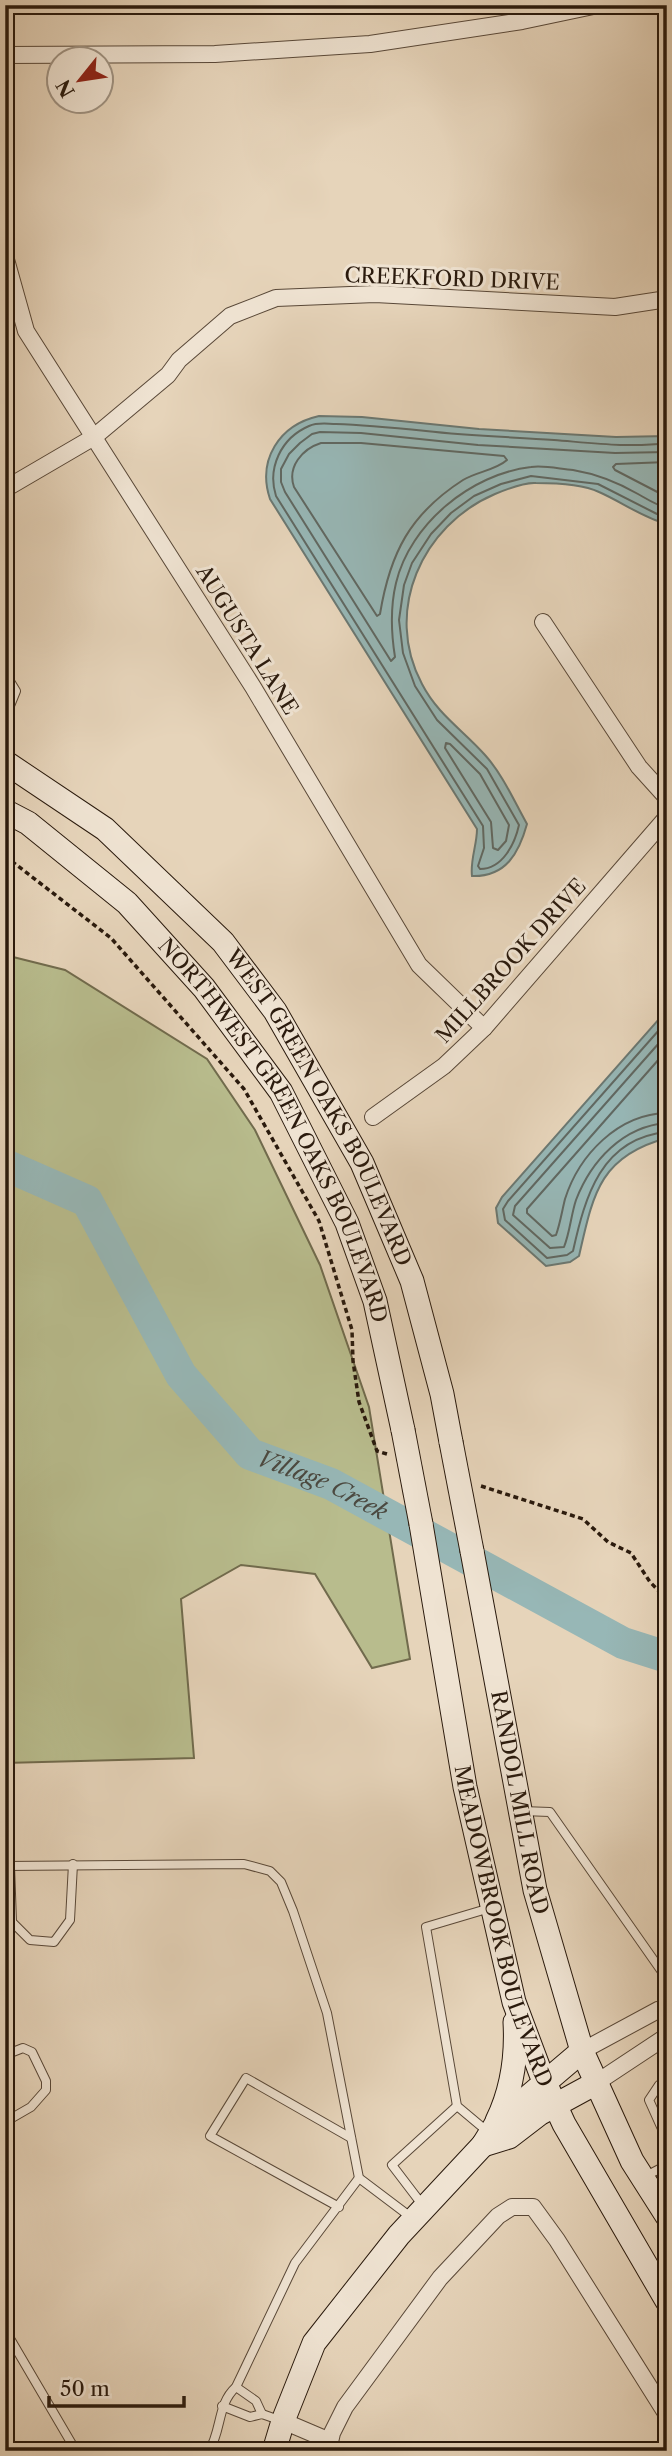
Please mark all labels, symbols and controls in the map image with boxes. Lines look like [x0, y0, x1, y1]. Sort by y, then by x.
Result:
north arrow [46, 46, 116, 116]
text: N [52, 75, 80, 101]
street label: CREEKFORD DRIVE [344, 262, 560, 295]
street label: AUGUSTA LANE [191, 559, 304, 719]
street label: MILLBROOK DRIVE [430, 873, 591, 1048]
street label: NORTHWEST GREEN OAKS BOULEVARD [153, 933, 392, 1325]
street label: WEST GREEN OAKS BOULEVARD [220, 943, 417, 1270]
water label: Village Creek [254, 1444, 392, 1526]
street label: RANDOL MILL ROAD [486, 1688, 554, 1917]
street label: MEADOWBROOK BOULEVARD [450, 1764, 558, 2091]
scale bar [49, 2365, 184, 2409]
text: 50 m [60, 2376, 110, 2401]

